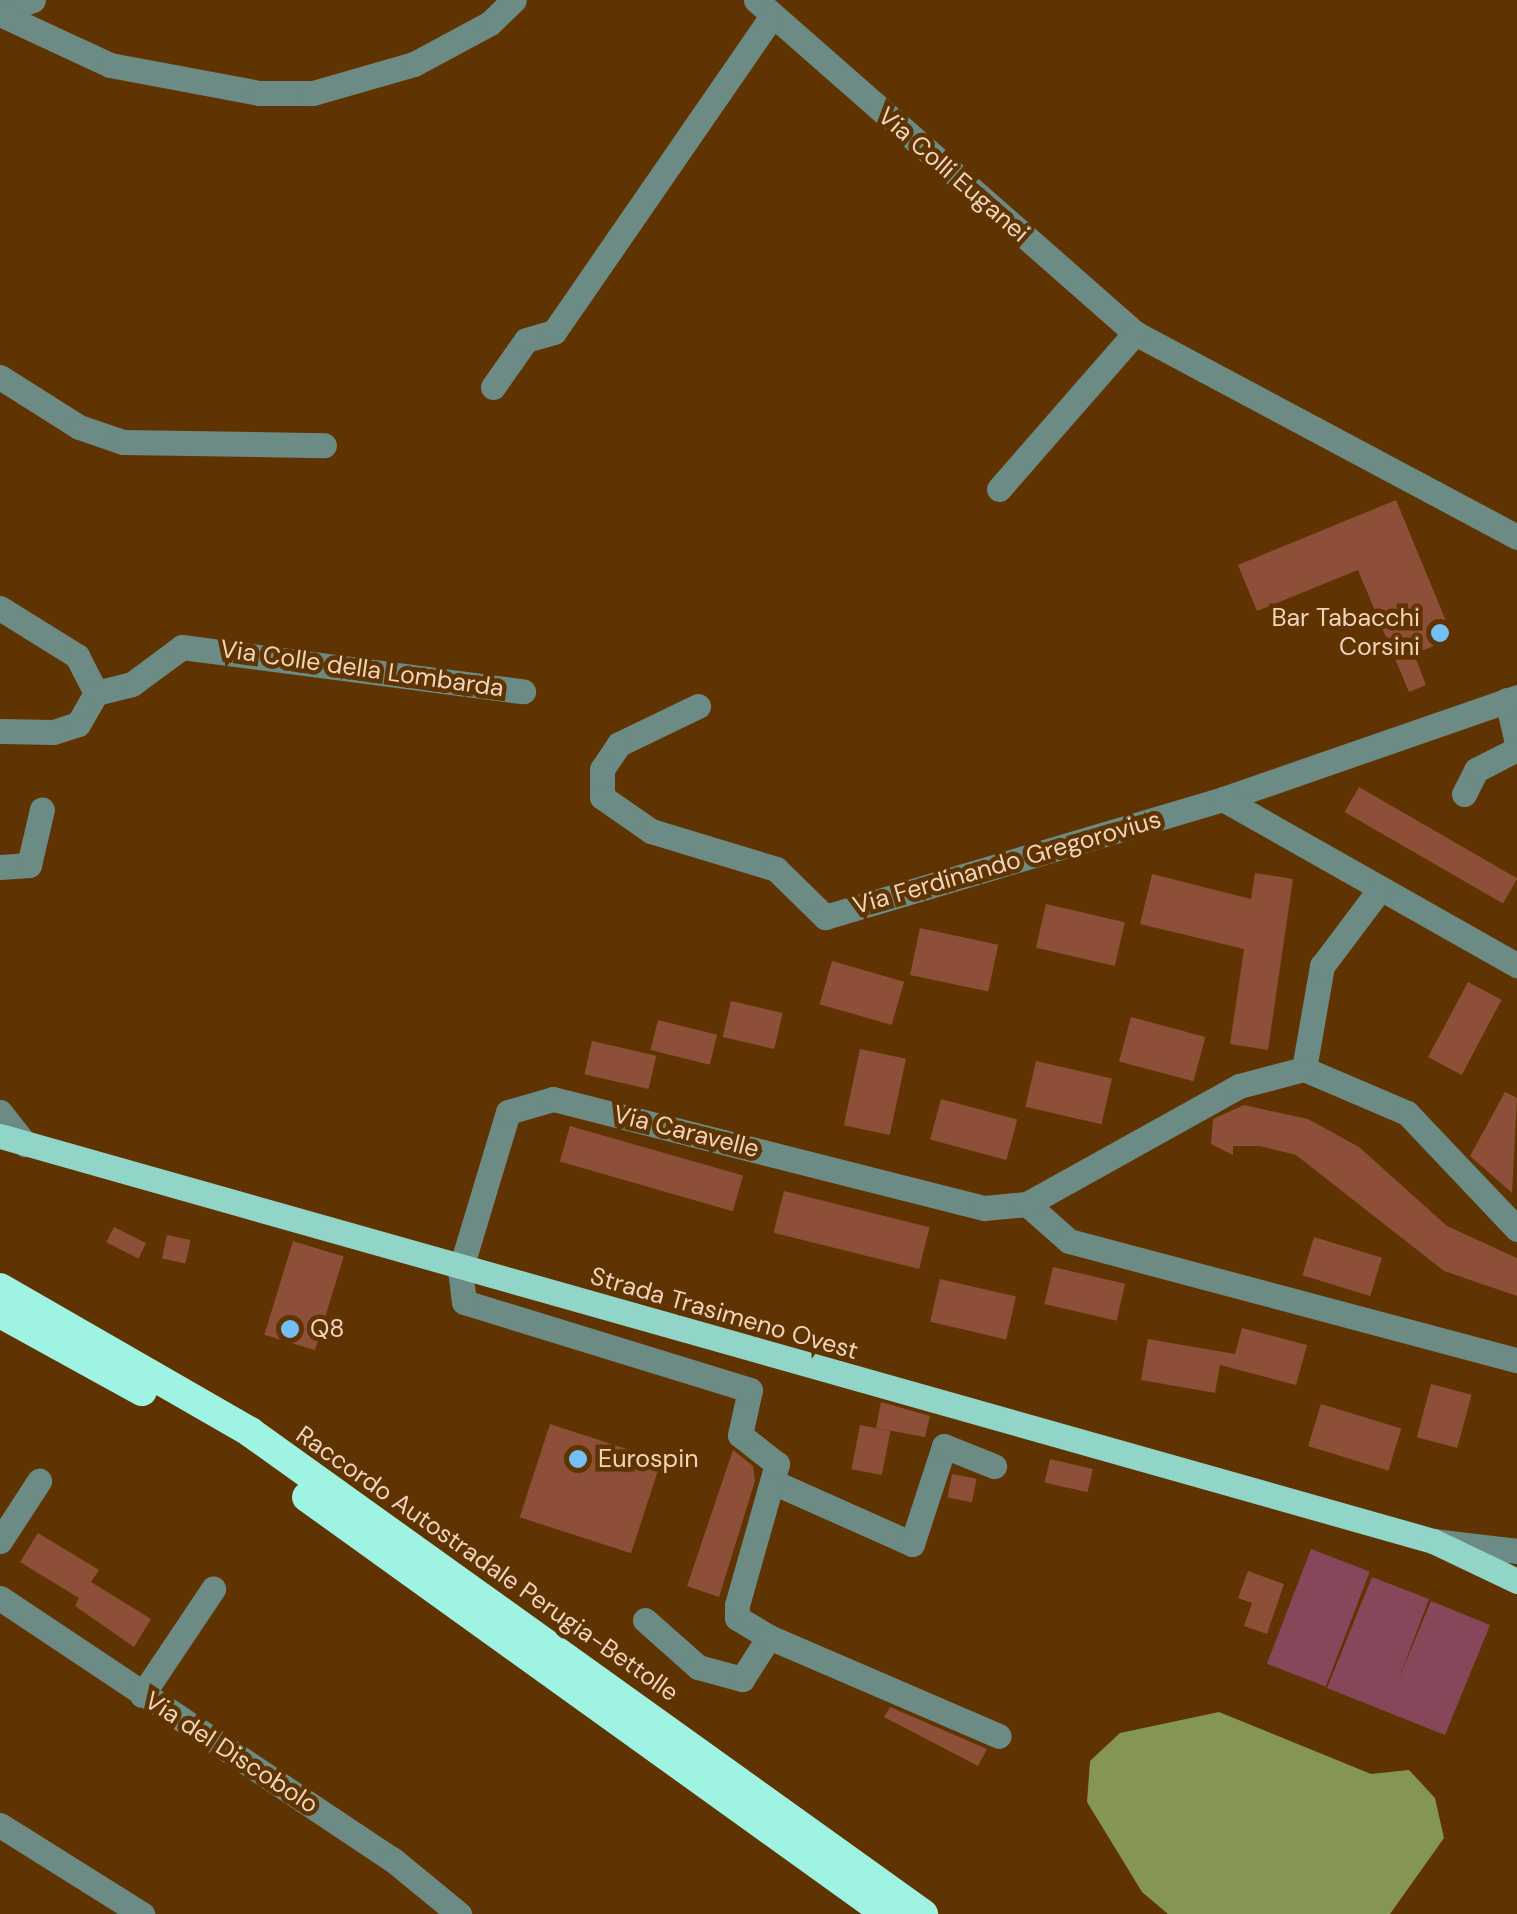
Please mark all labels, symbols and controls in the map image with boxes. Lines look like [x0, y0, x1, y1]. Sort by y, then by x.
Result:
street label: Via Colli Euganei [871, 101, 1035, 249]
place label: Bar Tabacchi Corsini [1271, 604, 1420, 663]
marker: Bar Tabacchi Corsini [1429, 622, 1451, 644]
street label: Via Colle della Lombarda [218, 634, 506, 704]
street label: Via Ferdinando Gregorovius [850, 805, 1164, 921]
street label: Via Caravelle [610, 1099, 762, 1165]
street label: Strada Trasimeno Ovest [587, 1261, 861, 1367]
place label: Q8 [310, 1314, 345, 1344]
marker: Q8 [279, 1318, 301, 1340]
street label: Raccordo Autostradale Perugia-Bettolle [290, 1420, 684, 1708]
place label: Eurospin [598, 1444, 699, 1474]
marker: Eurospin [567, 1448, 589, 1470]
street label: Via del Discobolo [139, 1686, 323, 1820]

